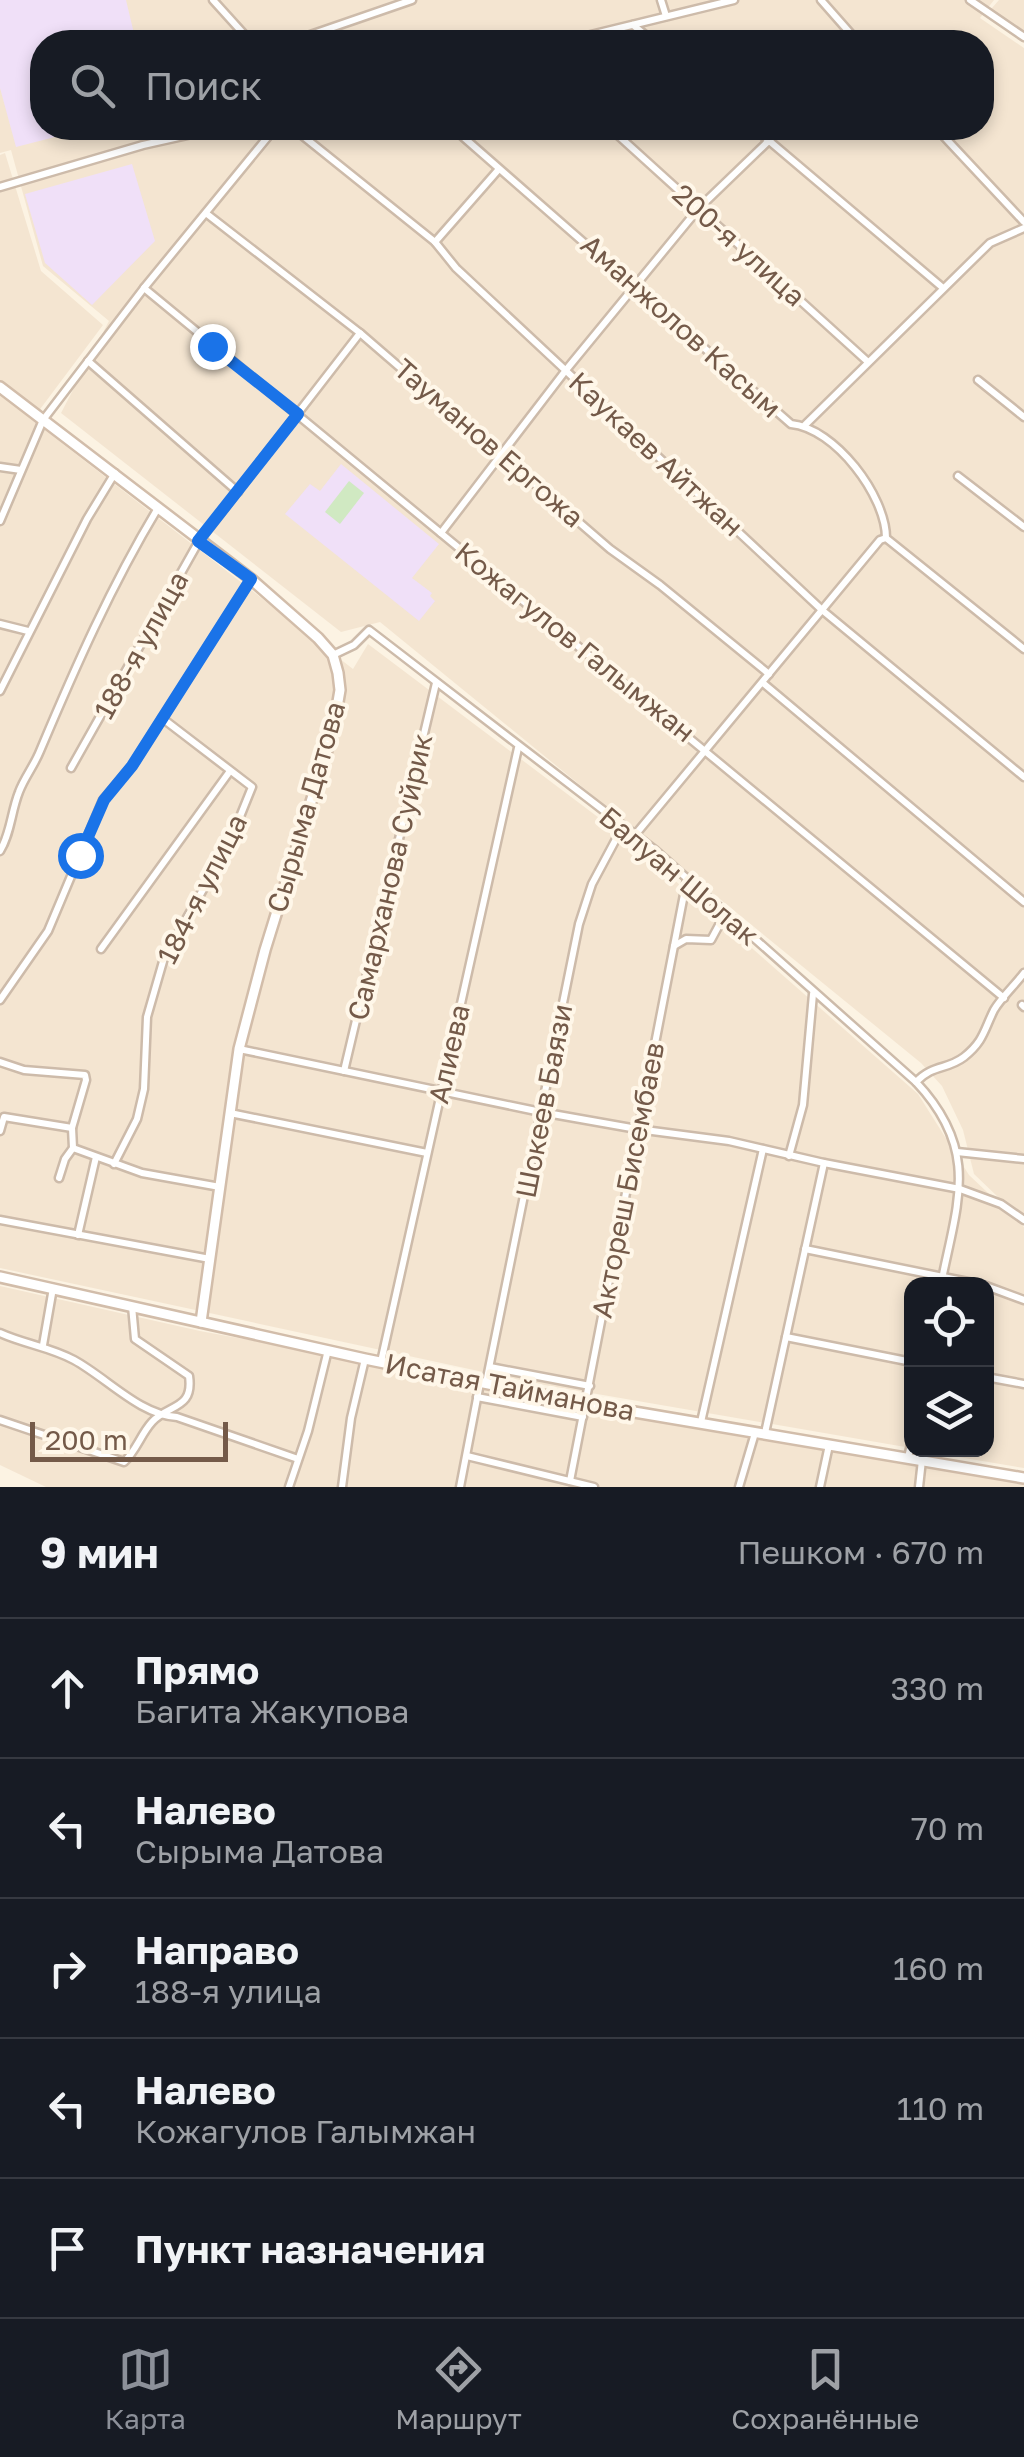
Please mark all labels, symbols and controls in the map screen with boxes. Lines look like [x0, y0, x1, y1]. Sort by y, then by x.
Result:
search box [30, 30, 994, 140]
icon: search [65, 58, 120, 113]
text: Поиск [145, 63, 262, 108]
street label: 200-я улица [666, 177, 812, 313]
street label: Аманжолов Касым [575, 227, 788, 424]
route end [190, 324, 236, 370]
street label: Тауманов Ергожа [388, 352, 591, 534]
street label: Каукаев Айтжан [563, 365, 750, 543]
street label: Кожагулов Галымжан [449, 535, 702, 748]
street label: 188-я улица [87, 565, 195, 724]
street label: Сырыма Датова [260, 698, 351, 916]
street label: Самарханова Суйрик [340, 730, 439, 1023]
street label: Балуан Шолак [593, 799, 766, 952]
street label: 184-я улица [150, 808, 253, 969]
route start [58, 833, 104, 879]
street label: Алиева [421, 1001, 476, 1107]
street label: Шокеев Баязи [509, 1001, 578, 1201]
street label: Актореш Бисембаев [585, 1039, 670, 1321]
map controls [904, 1277, 994, 1457]
button: locate [904, 1277, 994, 1367]
street label: Исатая Тайманова [383, 1346, 638, 1427]
button: layers [904, 1367, 994, 1457]
scale bar [30, 1417, 228, 1462]
text: 200 m [45, 1423, 128, 1456]
text: 9 мин [40, 1527, 159, 1577]
text: Пешком · 670 m [737, 1533, 984, 1571]
text: Прямо [135, 1647, 259, 1692]
icon: ahead [40, 1661, 95, 1716]
text: 330 m [890, 1669, 984, 1707]
text: Багита Жакупова [135, 1692, 409, 1730]
text: Налево [135, 1787, 276, 1832]
icon: left [40, 1801, 95, 1856]
text: 70 m [911, 1809, 984, 1847]
text: Сырыма Датова [135, 1832, 384, 1870]
text: Направо [135, 1927, 299, 1972]
icon: right [40, 1941, 95, 1996]
text: 160 m [893, 1949, 984, 1987]
text: 188-я улица [135, 1972, 322, 2010]
text: Налево [135, 2067, 276, 2112]
icon: left [40, 2081, 95, 2136]
text: 110 m [897, 2089, 984, 2127]
text: Кожагулов Галымжан [135, 2112, 476, 2150]
icon: arrive [40, 2221, 95, 2276]
text: Пункт назначения [135, 2226, 485, 2271]
tab: Карта [105, 2342, 186, 2435]
tab: Маршрут [395, 2342, 522, 2435]
tab: Сохранённые [731, 2342, 919, 2435]

